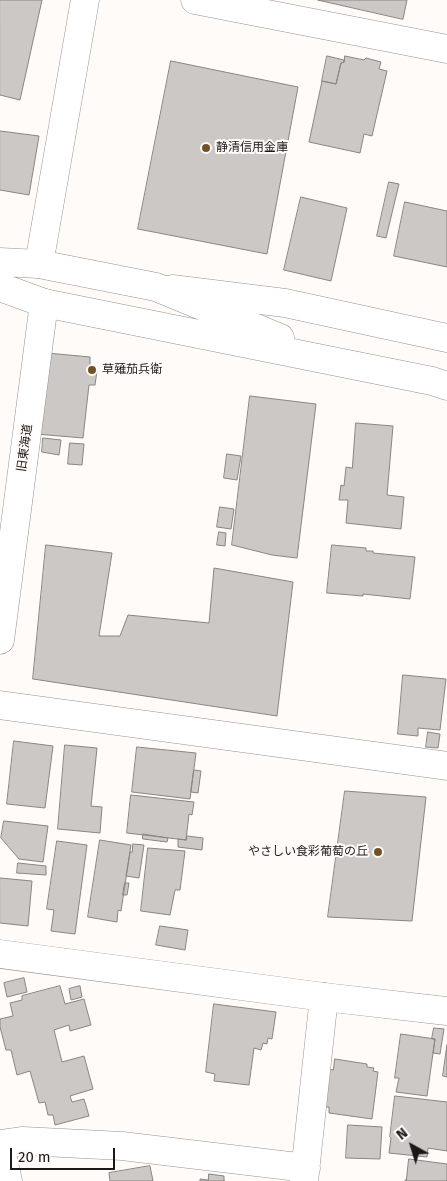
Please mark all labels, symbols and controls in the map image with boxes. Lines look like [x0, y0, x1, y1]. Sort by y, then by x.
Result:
place label: 静清信用金庫 [216, 141, 288, 155]
marker: 静清信用金庫 [200, 142, 212, 154]
place label: 草薙茄兵衛 [102, 363, 162, 377]
marker: 草薙茄兵衛 [86, 364, 98, 376]
street label: 旧東海道 [15, 423, 35, 473]
place label: やさしい食彩葡萄の丘 [248, 845, 368, 859]
marker: やさしい食彩葡萄の丘 [372, 846, 384, 858]
north arrow [387, 1121, 437, 1171]
text: N [393, 1124, 411, 1143]
scale bar [12, 1138, 118, 1170]
text: 20 m [18, 1148, 51, 1166]

